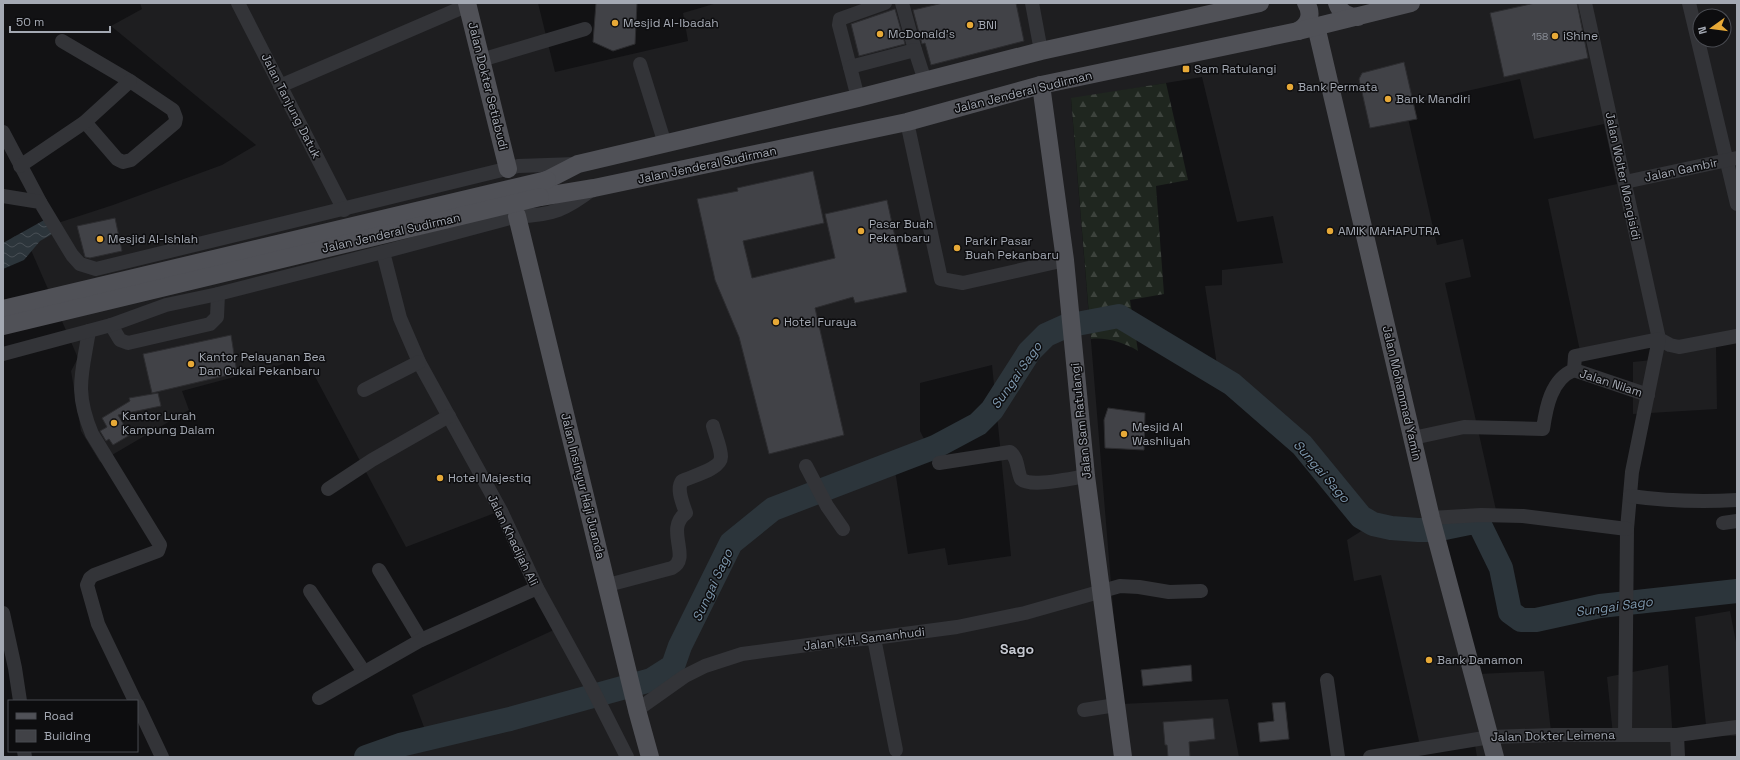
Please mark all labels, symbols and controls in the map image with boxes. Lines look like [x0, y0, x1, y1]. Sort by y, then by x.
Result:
scale bar [10, 8, 110, 34]
north arrow [1692, 8, 1732, 48]
text: 50 m [16, 14, 44, 30]
place label: Mesjid Al-Ibadah [623, 15, 719, 31]
place label: BNI [978, 17, 997, 33]
marker: Mesjid Al-Ibadah [610, 18, 620, 28]
street label: Jalan Dokter Setiabudi [464, 20, 512, 152]
marker: BNI [965, 20, 975, 30]
text: N [1695, 25, 1710, 36]
place label: McDonald's [888, 26, 955, 42]
place label: iShine [1563, 28, 1598, 44]
marker: McDonald's [875, 29, 885, 39]
house number: 158 [1532, 30, 1548, 43]
marker: iShine [1550, 31, 1560, 41]
street label: Jalan Tanjung Datuk [257, 51, 325, 162]
place label: Sam Ratulangi [1194, 61, 1277, 77]
marker: Sam Ratulangi [1181, 64, 1191, 74]
street label: Jalan Jenderal Sudirman [952, 67, 1094, 117]
place label: Bank Permata [1298, 79, 1378, 95]
marker: Bank Permata [1285, 82, 1295, 92]
place label: Bank Mandiri [1396, 91, 1471, 107]
marker: Bank Mandiri [1383, 94, 1393, 104]
street label: Jalan Wolter Mongisidi [1602, 111, 1644, 241]
street label: Jalan Jenderal Sudirman [636, 142, 778, 188]
street label: Jalan Gambir [1643, 154, 1719, 186]
street label: Jalan Jenderal Sudirman [320, 209, 462, 257]
place label: Pasar Buah Pekanbaru [869, 216, 933, 246]
place label: AMIK MAHAPUTRA [1338, 223, 1440, 239]
marker: Pasar Buah Pekanbaru [856, 226, 866, 236]
marker: AMIK MAHAPUTRA [1325, 226, 1335, 236]
place label: Mesjid Al-Ishlah [108, 231, 198, 247]
place label: Parkir Pasar Buah Pekanbaru [965, 233, 1059, 263]
marker: Mesjid Al-Ishlah [95, 234, 105, 244]
marker: Parkir Pasar Buah Pekanbaru [952, 243, 962, 253]
place label: Hotel Furaya [784, 314, 857, 330]
marker: Hotel Furaya [771, 317, 781, 327]
street label: Jalan Mohammad Yamin [1379, 324, 1425, 462]
water label: Sungai Sago [987, 338, 1046, 412]
place label: Kantor Pelayanan Bea Dan Cukai Pekanbaru [199, 349, 326, 379]
marker: Kantor Pelayanan Bea Dan Cukai Pekanbaru [186, 359, 196, 369]
street label: Jalan Sam Ratulangi [1067, 362, 1095, 480]
street label: Jalan Nilam [1578, 365, 1644, 401]
place label: Kantor Lurah Kampung Dalam [122, 408, 215, 438]
street label: Jalan Insinyur Haji Juanda [557, 411, 609, 561]
marker: Kantor Lurah Kampung Dalam [109, 418, 119, 428]
place label: Mesjid Al Washliyah [1132, 419, 1190, 449]
marker: Mesjid Al Washliyah [1119, 429, 1129, 439]
water label: Sungai Sago [1290, 436, 1354, 507]
place label: Hotel Majestiq [448, 470, 531, 486]
marker: Hotel Majestiq [435, 473, 445, 483]
street label: Jalan Khadijah Ali [484, 492, 542, 588]
water label: Sungai Sago [688, 545, 737, 624]
water label: Sungai Sago [1574, 593, 1655, 620]
street label: Jalan K.H. Samanhudi [802, 624, 926, 654]
district label: Sago [1000, 640, 1034, 658]
place label: Bank Danamon [1437, 652, 1523, 668]
marker: Bank Danamon [1424, 655, 1434, 665]
legend [8, 700, 138, 752]
text: Road [44, 708, 73, 724]
street label: Jalan Dokter Leimena [1491, 727, 1615, 745]
text: Building [44, 728, 91, 744]

